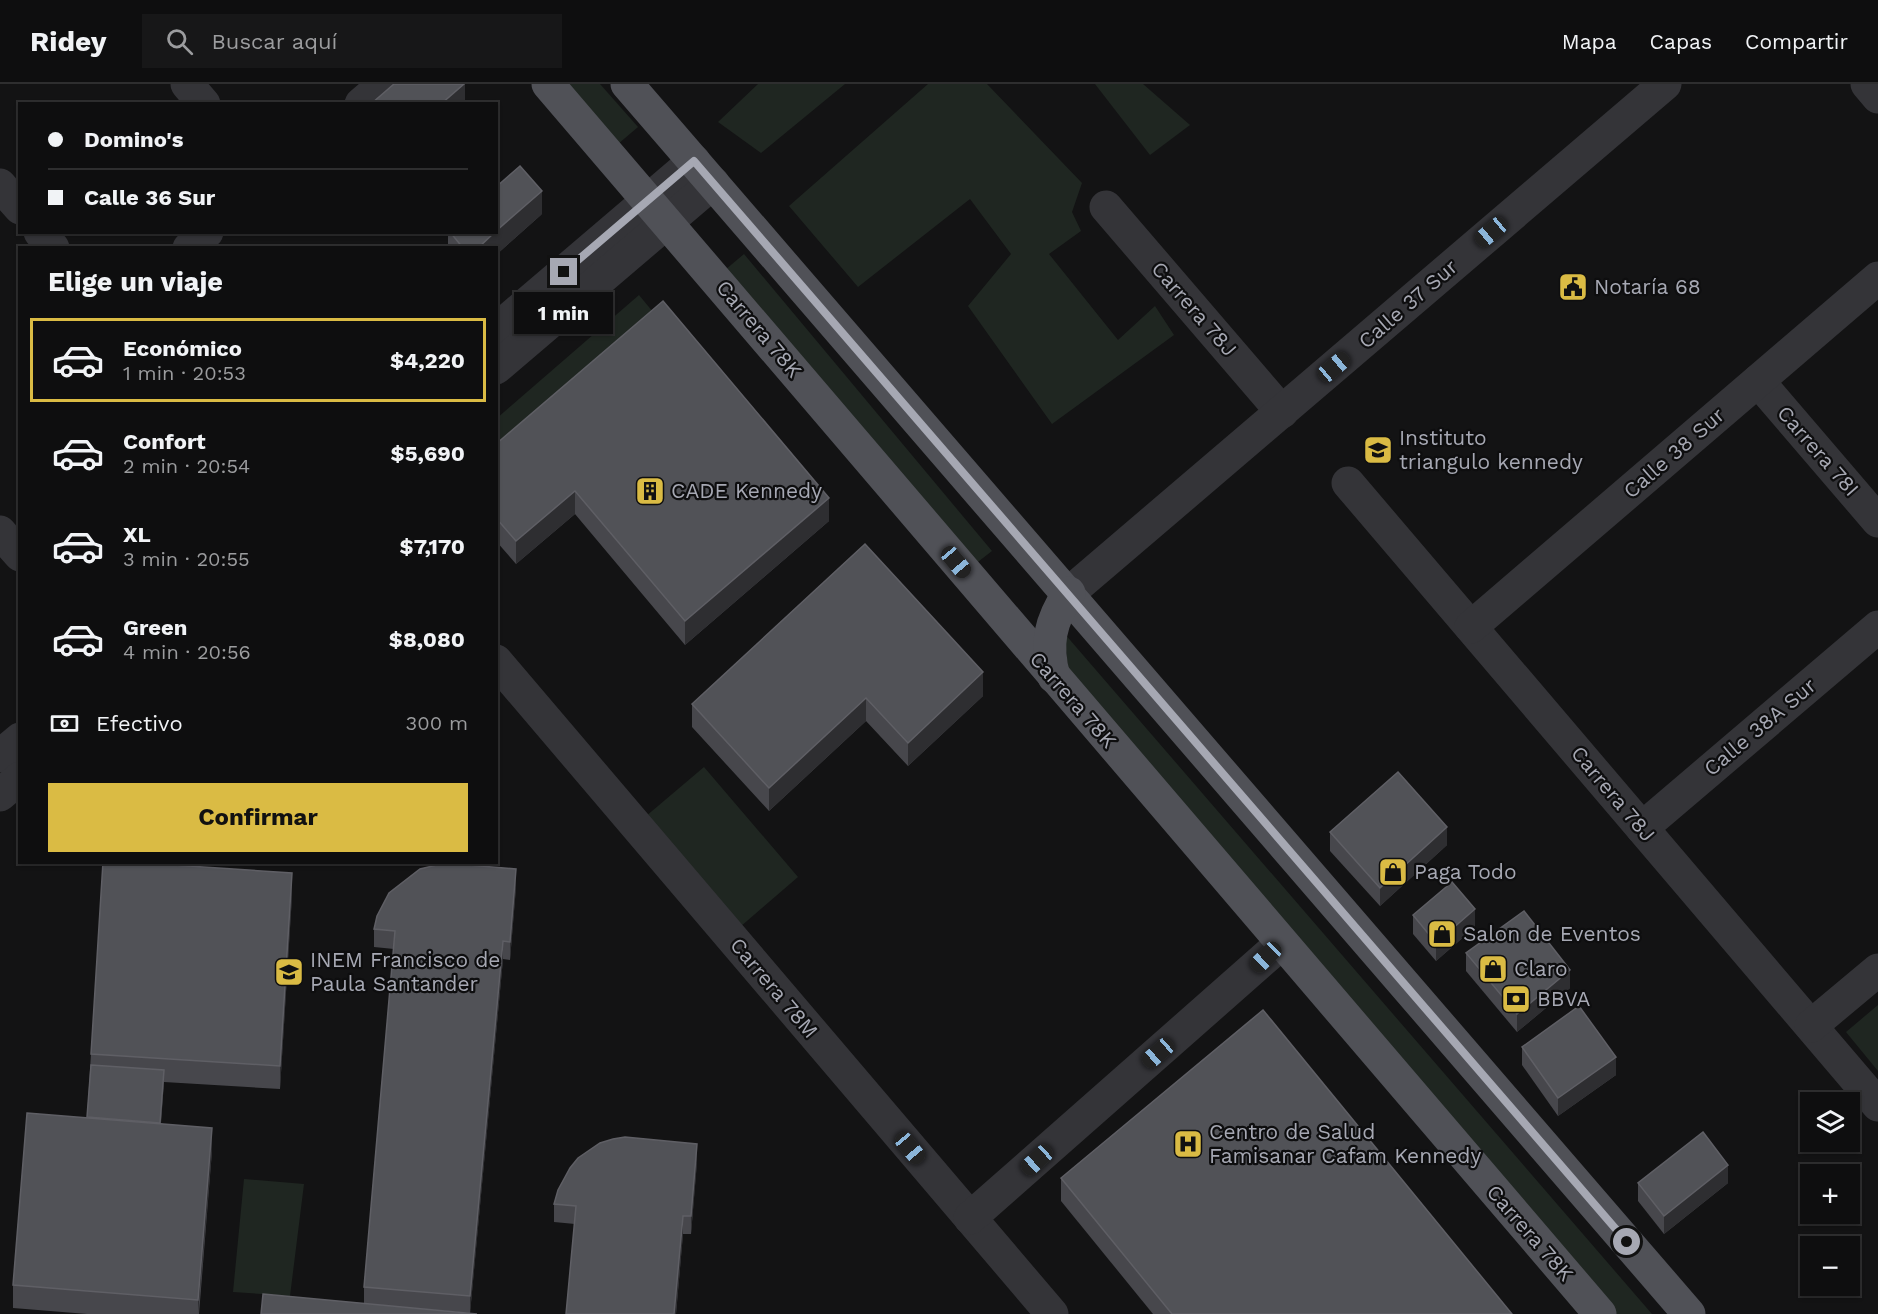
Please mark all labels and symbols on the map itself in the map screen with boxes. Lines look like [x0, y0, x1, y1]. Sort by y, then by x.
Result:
car [1471, 214, 1511, 250]
street label: Calle 37 Sur [1353, 254, 1463, 353]
street label: Carrera 78J [1146, 256, 1242, 361]
route end [550, 258, 577, 285]
public building icon: Notaría 68 [1557, 271, 1589, 303]
place label: Notaría 68 [1594, 274, 1701, 299]
street label: Carrera 78K [711, 275, 807, 383]
callout: 1 min [514, 293, 614, 335]
car [1314, 349, 1354, 385]
street label: Carrera 78I [1772, 400, 1864, 501]
street label: Calle 38 Sur [1618, 402, 1730, 503]
place label: Instituto triangulo kennedy [1399, 425, 1583, 474]
school or university icon: Instituto triangulo kennedy [1362, 434, 1394, 466]
building icon: CADE Kennedy [634, 475, 666, 507]
place label: CADE Kennedy [671, 478, 822, 503]
car [938, 542, 974, 582]
street label: Carrera 78K [1025, 646, 1122, 753]
street label: Calle 38A Sur [1699, 672, 1821, 781]
street label: Carrera 78J [1566, 741, 1661, 847]
shop icon: Paga Todo [1377, 856, 1409, 888]
place label: Paga Todo [1414, 859, 1517, 884]
shop icon: Salon de Eventos [1426, 918, 1458, 950]
place label: Salon de Eventos [1463, 921, 1641, 946]
street label: Carrera 78M [725, 932, 824, 1043]
car [1247, 938, 1285, 976]
place label: INEM Francisco de Paula Santander [310, 947, 500, 996]
shop icon: Claro [1477, 953, 1509, 985]
school or university icon: INEM Francisco de Paula Santander [273, 956, 305, 988]
place label: Claro [1514, 956, 1568, 981]
bank icon: BBVA [1500, 983, 1532, 1015]
place label: BBVA [1537, 986, 1591, 1011]
car [1139, 1034, 1177, 1072]
place label: Centro de Salud Famisanar Cafam Kennedy [1209, 1119, 1481, 1168]
car [892, 1128, 928, 1168]
hospital icon: Centro de Salud Famisanar Cafam Kennedy [1172, 1128, 1204, 1160]
car [1018, 1141, 1056, 1179]
street label: Carrera 78K [1482, 1179, 1579, 1286]
route start [1613, 1228, 1640, 1255]

